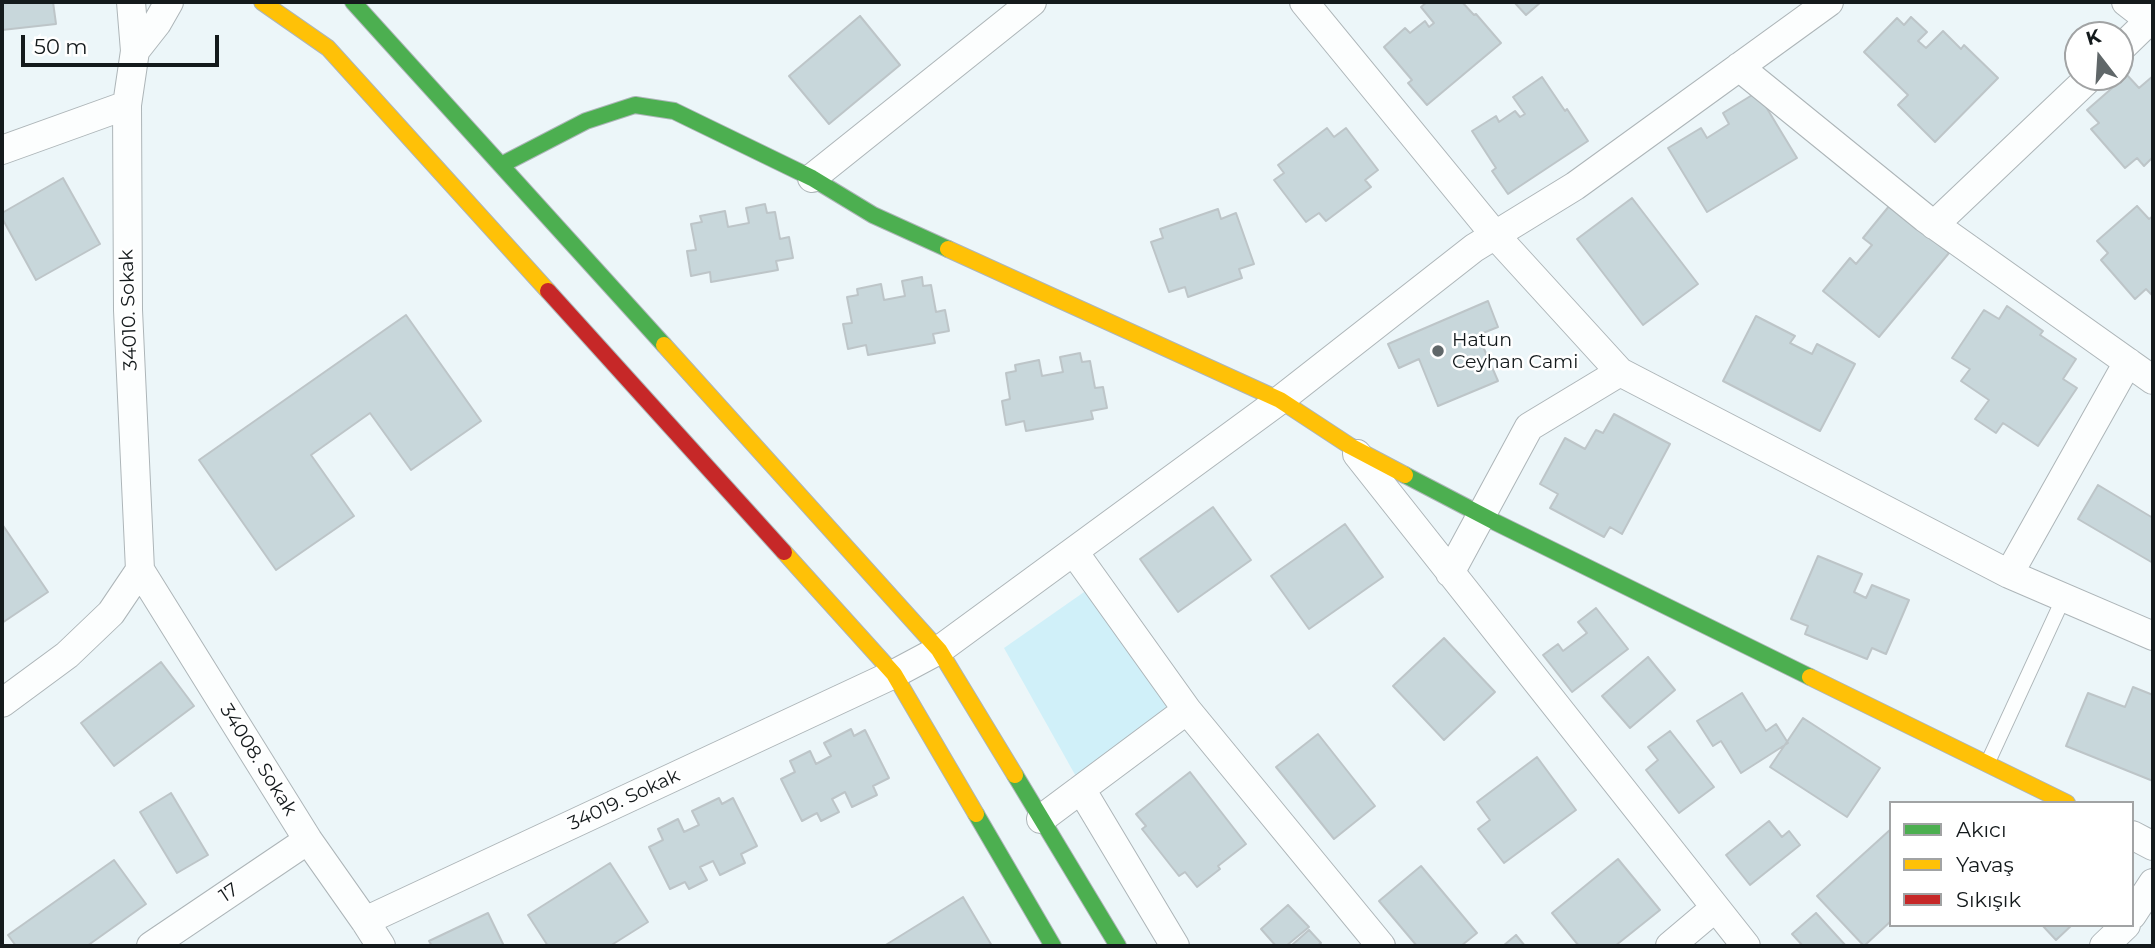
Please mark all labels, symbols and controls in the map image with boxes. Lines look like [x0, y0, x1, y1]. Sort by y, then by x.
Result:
scale bar [24, 21, 222, 65]
north arrow [2064, 21, 2134, 91]
text: K [2083, 24, 2103, 50]
text: 50 m [34, 34, 88, 59]
street label: 34010. Sokak [115, 249, 143, 371]
place label: Hatun Ceyhan Cami [1452, 329, 1578, 373]
marker: Hatun Ceyhan Cami [1430, 343, 1446, 359]
street label: 34008. Sokak [215, 700, 301, 820]
street label: 34019. Sokak [565, 764, 683, 836]
legend [1889, 801, 2134, 927]
text: Akıcı [1956, 817, 2007, 842]
text: Yavaş [1956, 852, 2014, 877]
street label: 17 [215, 879, 243, 907]
text: Sıkışık [1956, 887, 2021, 912]

